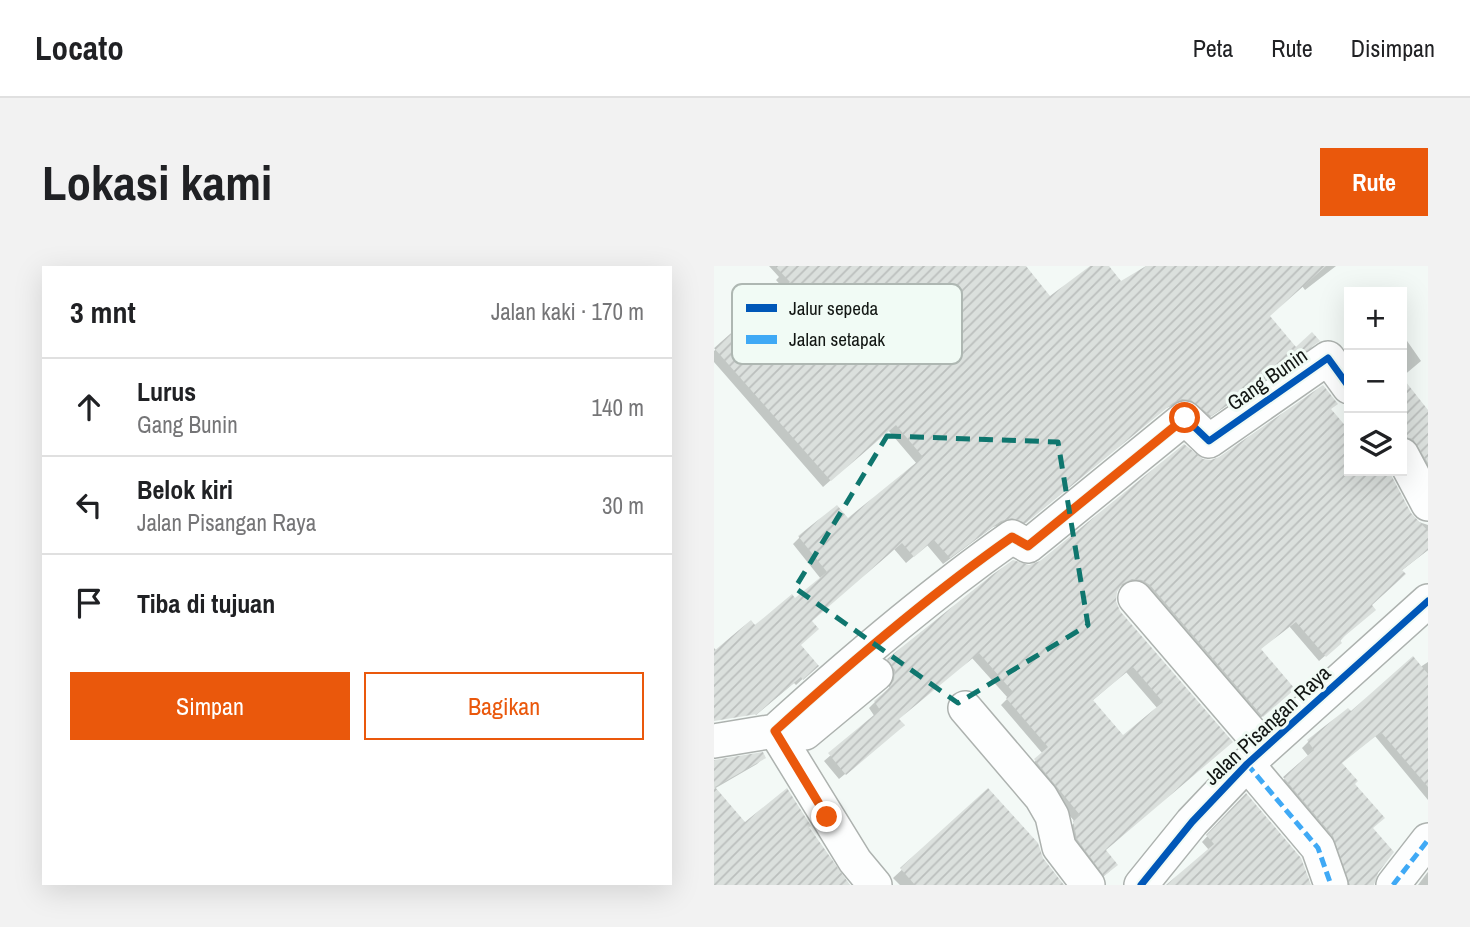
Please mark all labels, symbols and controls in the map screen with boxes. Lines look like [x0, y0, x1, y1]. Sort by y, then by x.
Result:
text: Locato [35, 26, 124, 70]
text: Peta [1193, 32, 1233, 64]
text: Rute [1271, 32, 1313, 64]
text: Disimpan [1351, 32, 1435, 64]
button: Rute [1320, 148, 1428, 216]
text: Lokasi kami [42, 149, 272, 215]
legend [732, 284, 962, 364]
map controls [1344, 287, 1407, 476]
button: + [1344, 287, 1407, 350]
text: 3 mnt [70, 292, 136, 332]
text: Jalur sepeda [789, 295, 879, 321]
text: Jalan kaki · 170 m [491, 296, 644, 327]
text: Jalan setapak [789, 326, 885, 352]
street label: Gang Bunin [1221, 341, 1313, 417]
button: − [1344, 350, 1407, 413]
text: Lurus [137, 374, 196, 409]
icon: ahead [70, 388, 108, 426]
text: 140 m [592, 392, 644, 423]
route start [1169, 402, 1200, 433]
text: Gang Bunin [137, 409, 238, 440]
button: layers [1344, 413, 1407, 476]
text: Belok kiri [137, 472, 233, 507]
icon: left [70, 486, 108, 524]
text: 30 m [602, 490, 644, 521]
text: Jalan Pisangan Raya [137, 507, 316, 538]
icon: arrive [70, 584, 108, 622]
text: Tiba di tujuan [137, 586, 275, 621]
street label: Jalan Pisangan Raya [1197, 658, 1337, 791]
button: Simpan [70, 672, 350, 740]
button: Bagikan [364, 672, 644, 740]
route end [811, 801, 842, 832]

